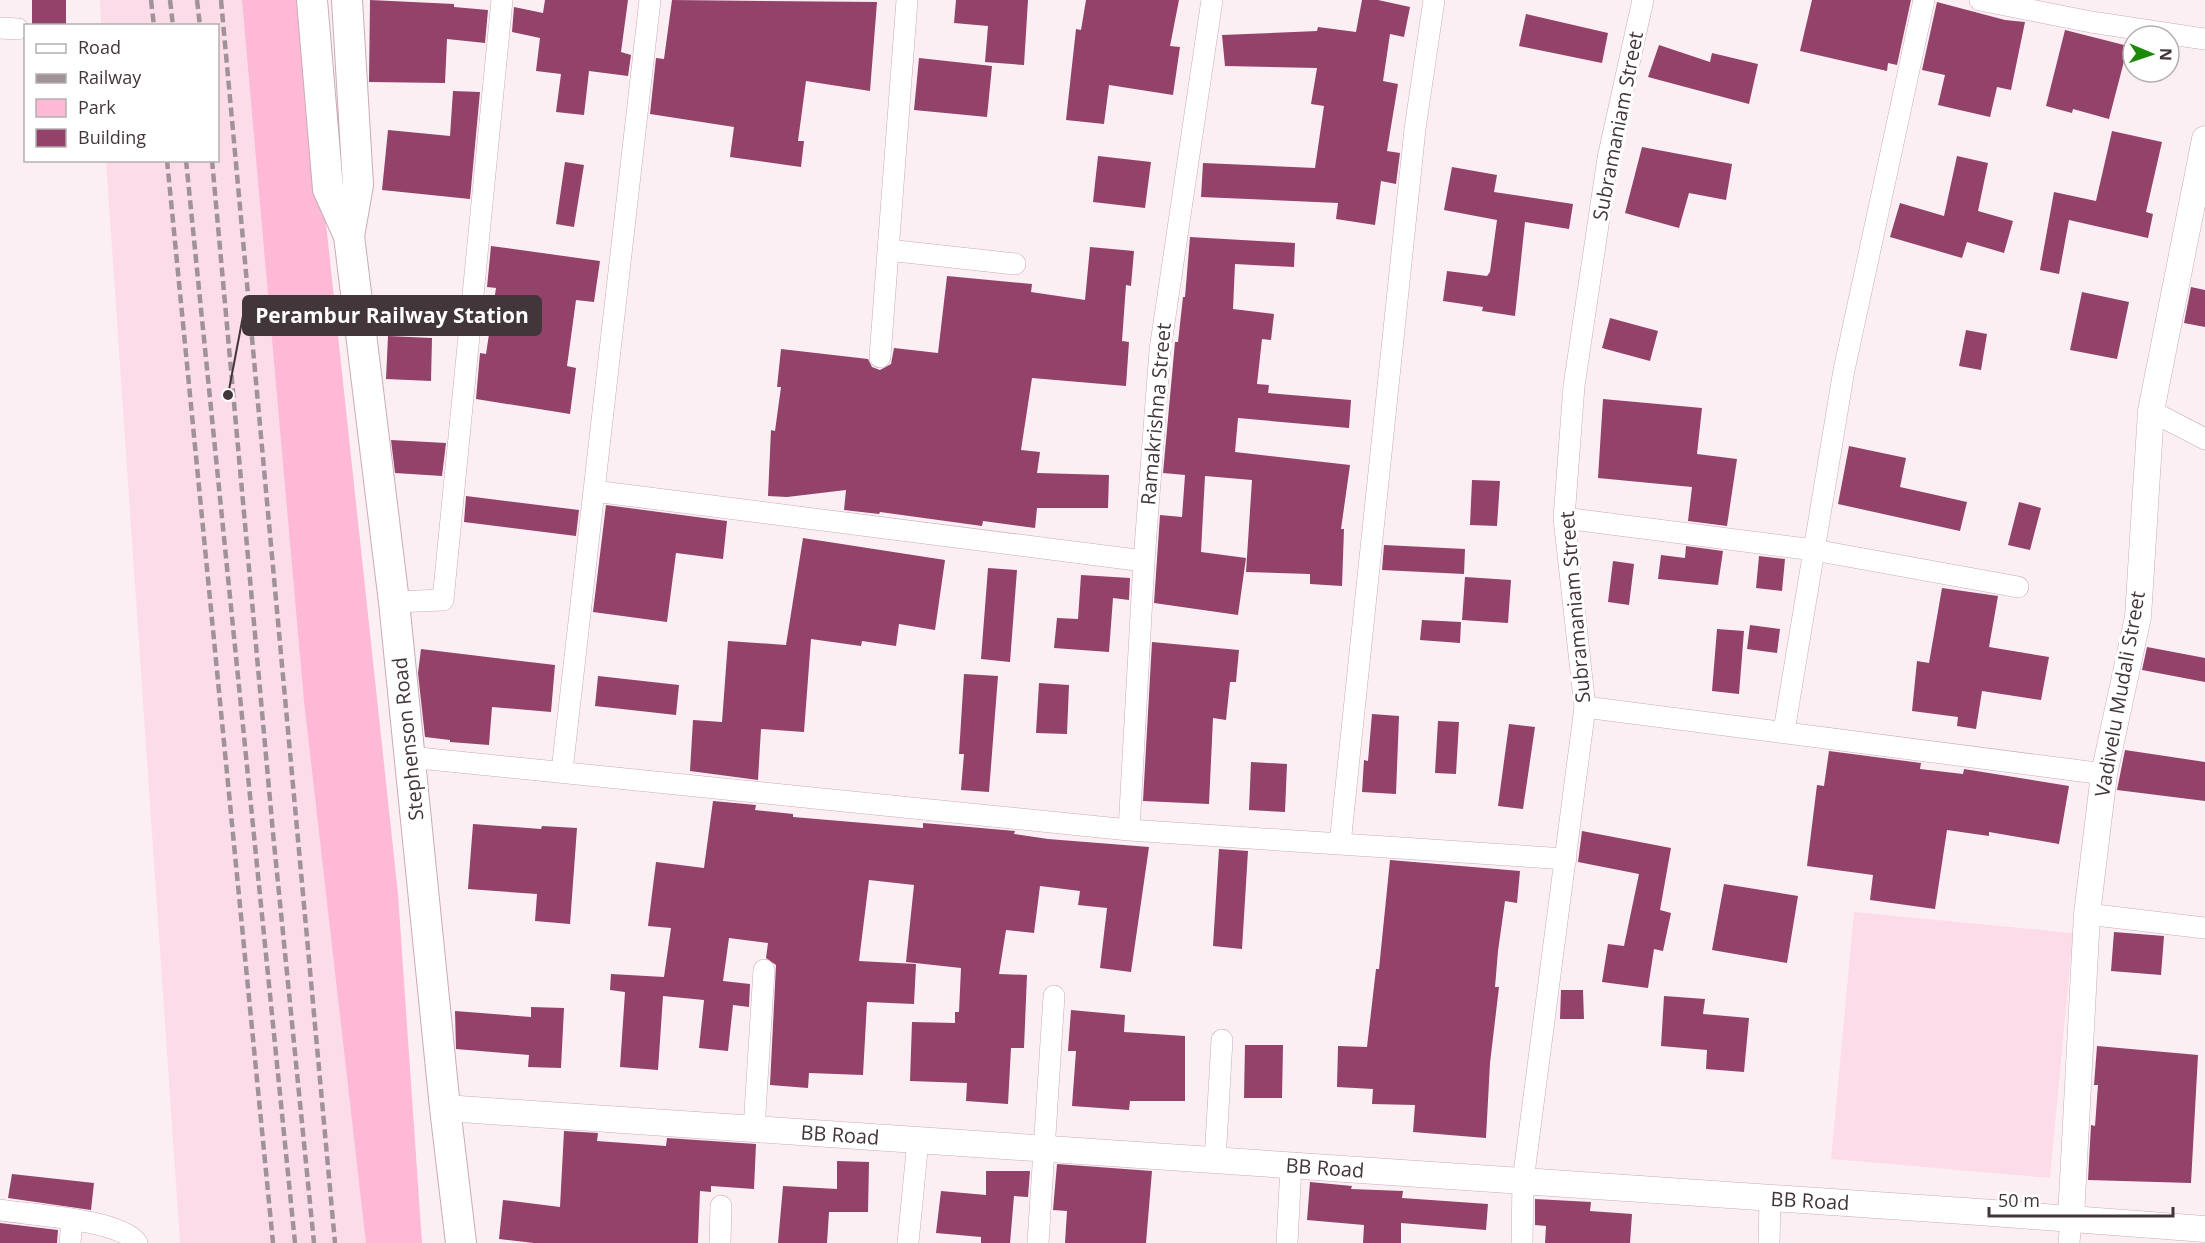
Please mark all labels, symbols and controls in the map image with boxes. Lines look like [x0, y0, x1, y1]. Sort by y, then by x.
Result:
legend [24, 24, 219, 162]
north arrow [2121, 24, 2181, 84]
street label: Subramaniam Street [1586, 29, 1649, 223]
text: Road [78, 35, 121, 59]
text: N [2155, 48, 2177, 61]
text: Railway [78, 65, 142, 89]
text: Park [78, 95, 116, 119]
text: Building [78, 125, 146, 149]
callout: Perambur Railway Station [243, 296, 541, 335]
text: Perambur Railway Station [255, 301, 529, 329]
street label: Ramakrishna Street [1134, 322, 1177, 506]
street label: Subramaniam Street [1553, 510, 1596, 704]
street label: Vadivelu Mudali Street [2088, 589, 2151, 799]
street label: Stephenson Road [386, 656, 430, 822]
street label: BB Road [800, 1118, 880, 1151]
street label: BB Road [1285, 1151, 1365, 1184]
scale bar [1989, 1180, 2174, 1218]
street label: BB Road [1770, 1185, 1850, 1216]
text: 50 m [1998, 1188, 2040, 1212]

